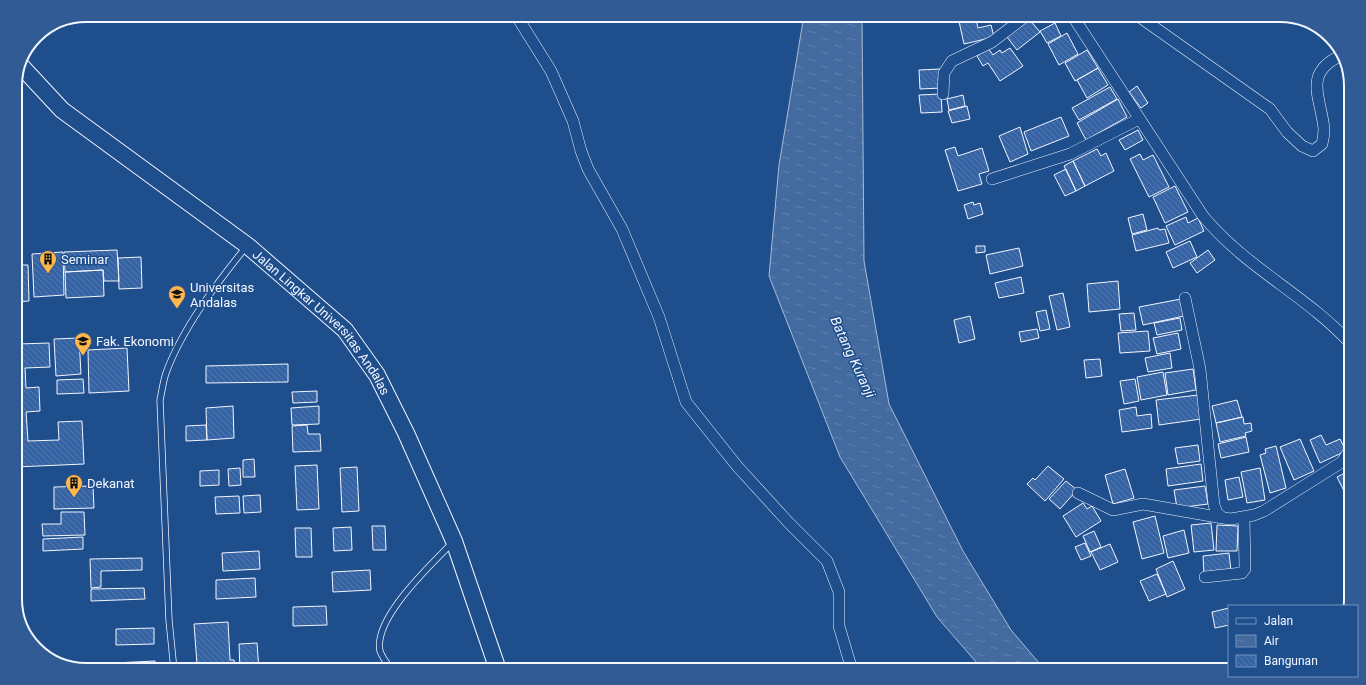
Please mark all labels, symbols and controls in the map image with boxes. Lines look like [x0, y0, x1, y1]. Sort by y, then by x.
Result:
street label: Jalan Lingkar Universitas Andalas [250, 247, 393, 398]
building icon: Seminar [38, 249, 58, 274]
place label: Seminar [61, 252, 109, 267]
place label: Universitas Andalas [190, 280, 254, 310]
school or university icon: Universitas Andalas [167, 284, 187, 309]
water label: Batang Kuranji [827, 314, 879, 401]
school or university icon: Fak. Ekonomi [73, 331, 93, 356]
place label: Fak. Ekonomi [96, 334, 174, 349]
building icon: Dekanat [64, 473, 84, 498]
place label: Dekanat [87, 476, 135, 491]
legend [1228, 605, 1358, 677]
text: Jalan [1264, 614, 1293, 628]
text: Air [1264, 634, 1279, 648]
text: Bangunan [1264, 654, 1318, 668]

